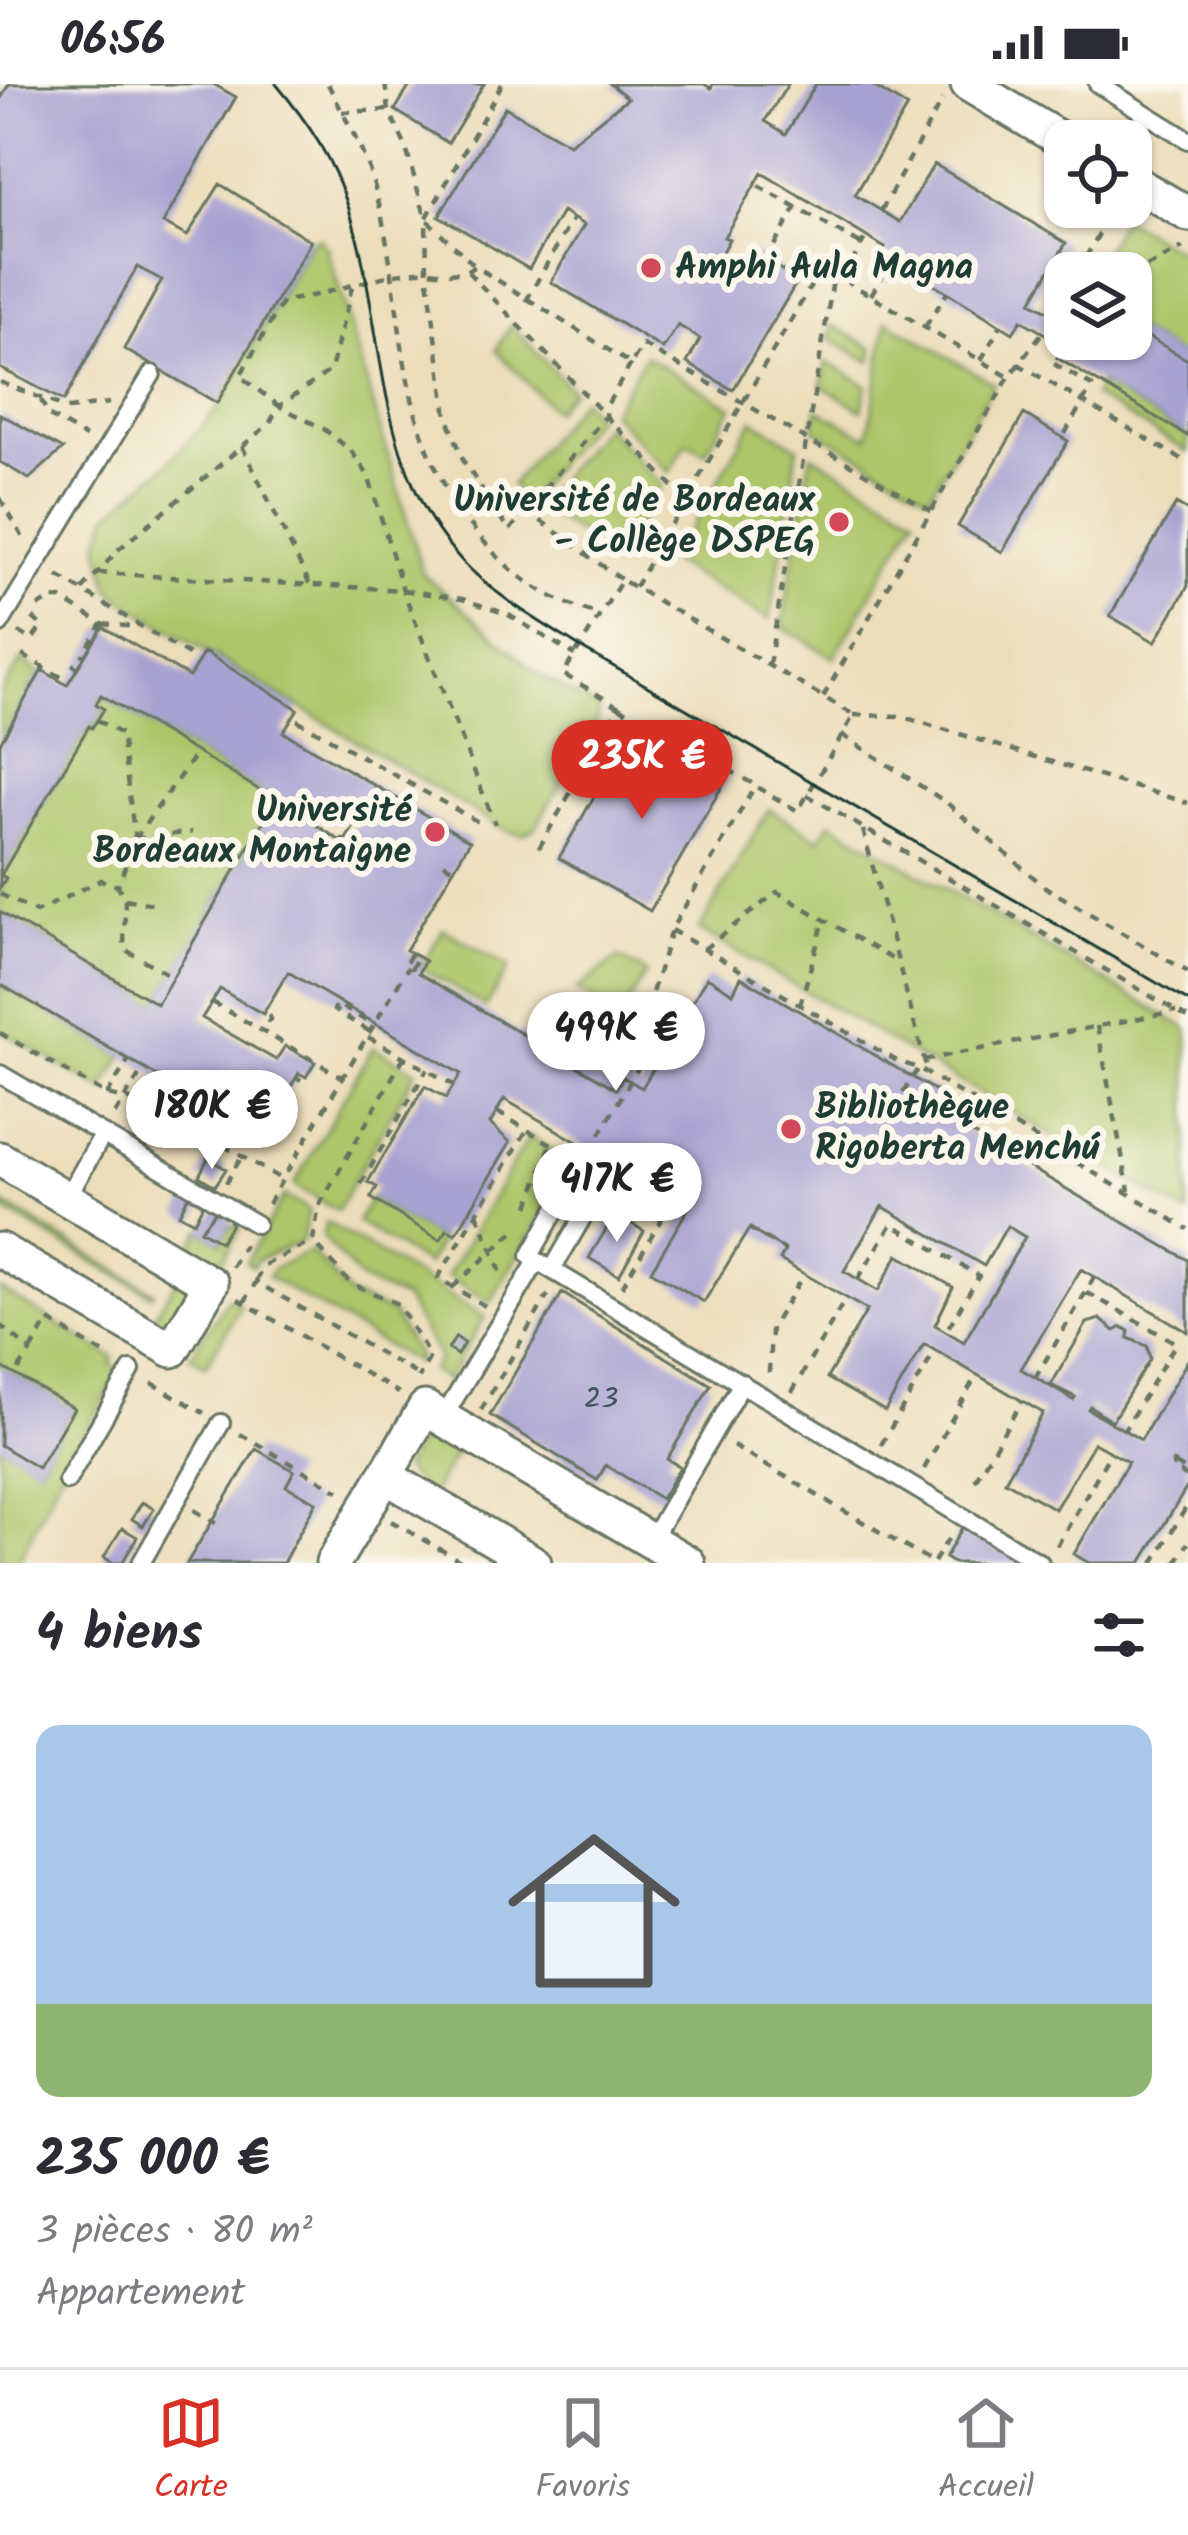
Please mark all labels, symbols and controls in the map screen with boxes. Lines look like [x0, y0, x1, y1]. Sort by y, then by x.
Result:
text: 06:56 [60, 6, 166, 78]
map controls [1044, 120, 1152, 360]
button: locate [1044, 120, 1152, 228]
place label: Amphi Aula Magna [675, 240, 973, 297]
button: layers [1044, 252, 1152, 360]
marker: Amphi Aula Magna [638, 255, 664, 281]
place label: Université de Bordeaux - Collège DSPEG [453, 473, 816, 571]
marker: Université de Bordeaux - Collège DSPEG [826, 509, 852, 535]
pin: 235K € [544, 720, 740, 822]
text: 235K € [578, 728, 706, 790]
place label: Université Bordeaux Montaigne [93, 783, 413, 881]
marker: Université Bordeaux Montaigne [422, 819, 448, 845]
pin: 499K € [518, 992, 714, 1094]
text: 499K € [554, 1000, 678, 1062]
pin: 180K € [114, 1070, 310, 1172]
text: 180K € [153, 1078, 271, 1140]
place label: Bibliothèque Rigoberta Menchú [815, 1080, 1101, 1178]
marker: Bibliothèque Rigoberta Menchú [778, 1116, 804, 1142]
pin: 417K € [519, 1143, 715, 1245]
text: 417K € [560, 1151, 674, 1213]
house number: 23 [584, 1376, 618, 1424]
text: 4 biens [36, 1595, 203, 1676]
icon: filters [1086, 1602, 1152, 1668]
icon: home [486, 1803, 702, 2019]
text: 235 000 € [36, 2121, 270, 2202]
text: 3 pièces · 80 m² [36, 2202, 313, 2264]
text: Appartement [36, 2264, 245, 2326]
tab: Carte [154, 2390, 228, 2515]
tab: Favoris [536, 2390, 630, 2515]
tab: Accueil [938, 2390, 1034, 2515]

